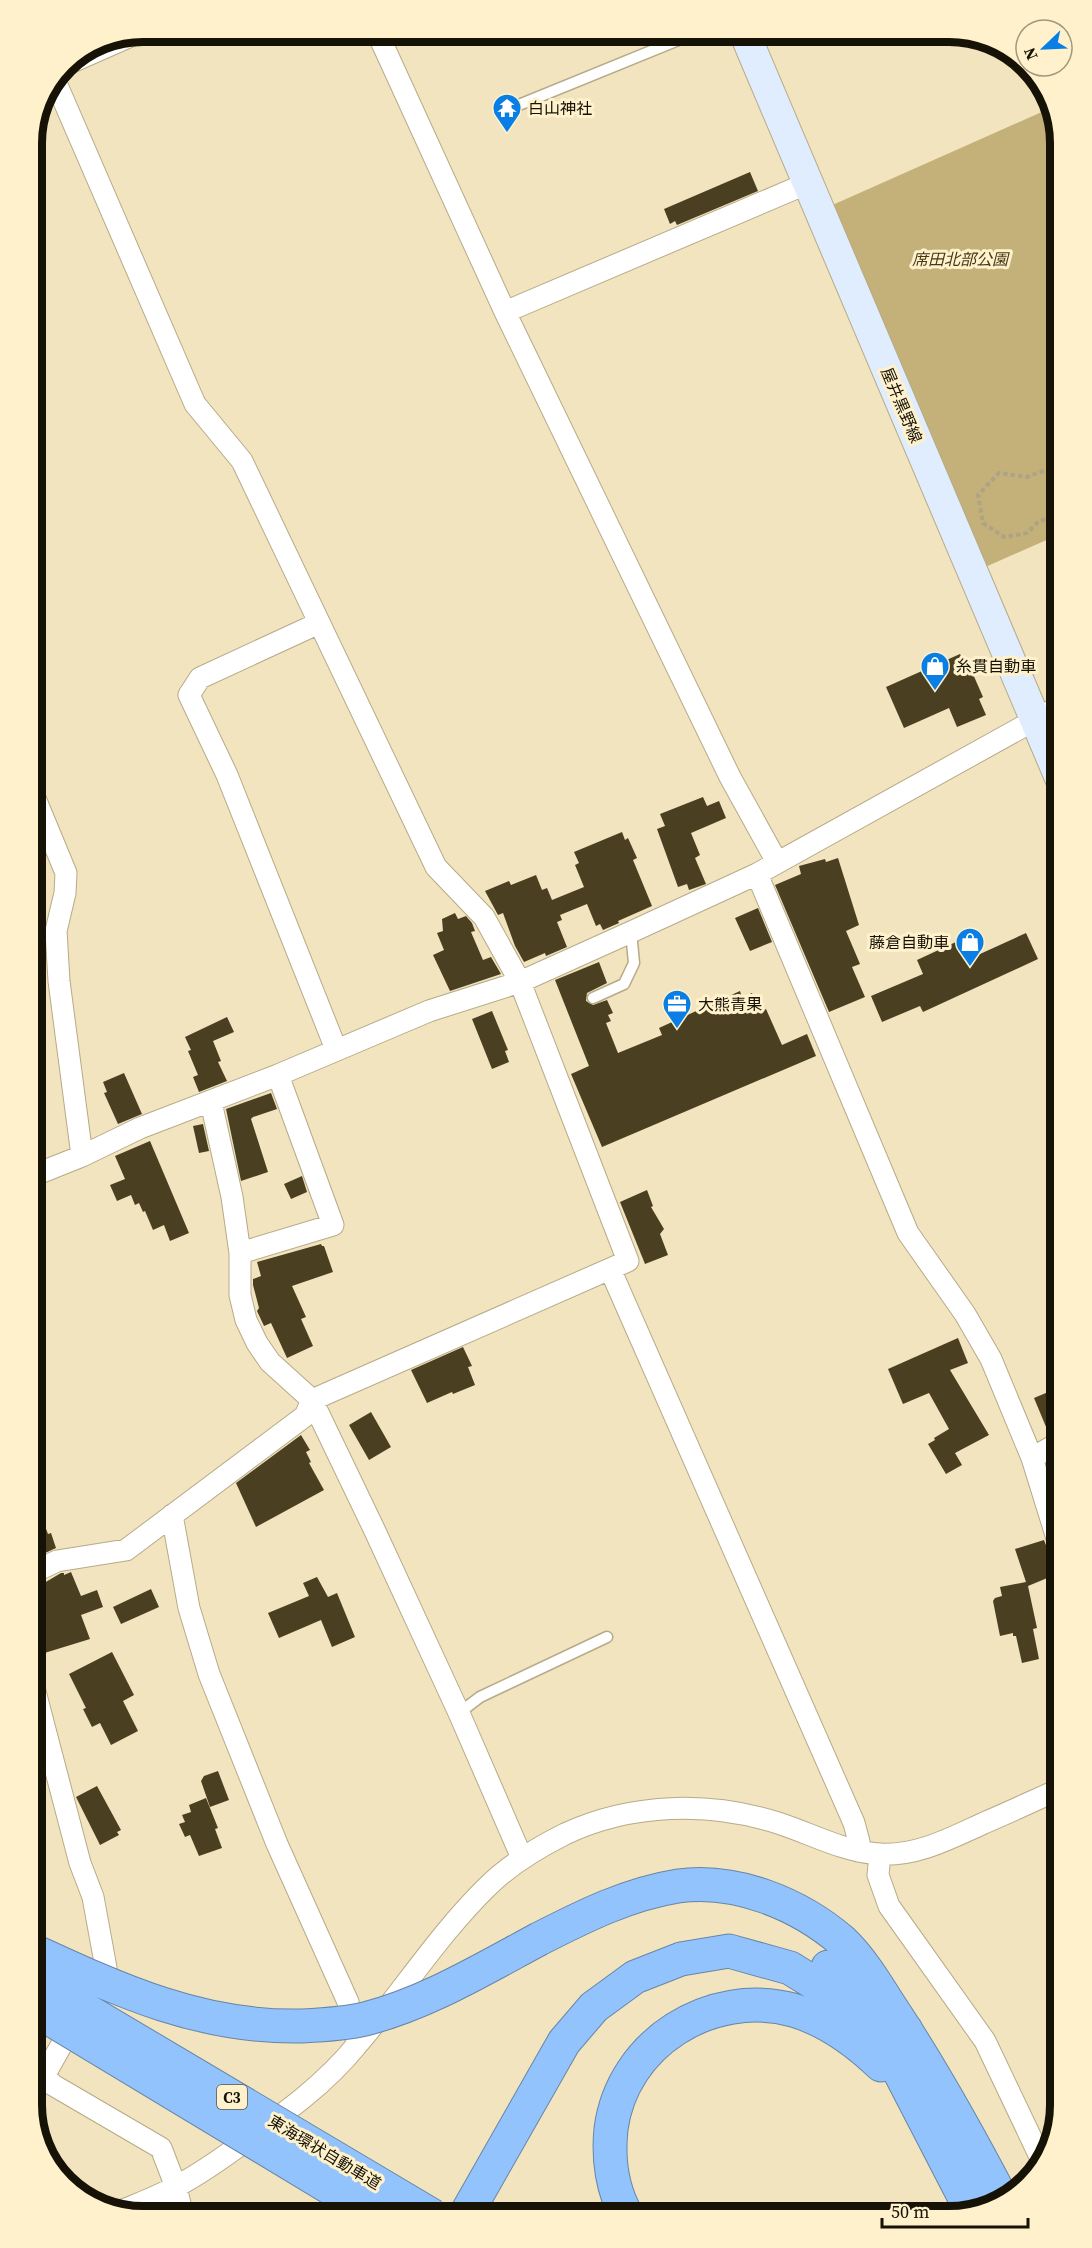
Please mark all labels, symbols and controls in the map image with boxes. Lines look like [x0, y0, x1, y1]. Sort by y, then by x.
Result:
north arrow [1014, 18, 1074, 78]
text: N [1018, 44, 1043, 64]
temple icon: 白山神社 [491, 92, 523, 134]
place label: 白山神社 [528, 97, 592, 119]
park label: 席田北部公園 [912, 248, 1010, 270]
street label: 屋井黒野線 [876, 364, 928, 446]
shop icon: 糸貫自動車 [919, 650, 951, 692]
place label: 糸貫自動車 [956, 655, 1036, 677]
shop icon: 藤倉自動車 [954, 926, 986, 968]
place label: 藤倉自動車 [869, 931, 949, 953]
office icon: 大熊青果 [661, 988, 693, 1030]
place label: 大熊青果 [698, 993, 762, 1015]
road number: C3 [217, 2085, 247, 2109]
street label: 東海環状自動車道 [264, 2110, 386, 2194]
scale bar [882, 2191, 1028, 2229]
text: 50 m [891, 2199, 929, 2224]

